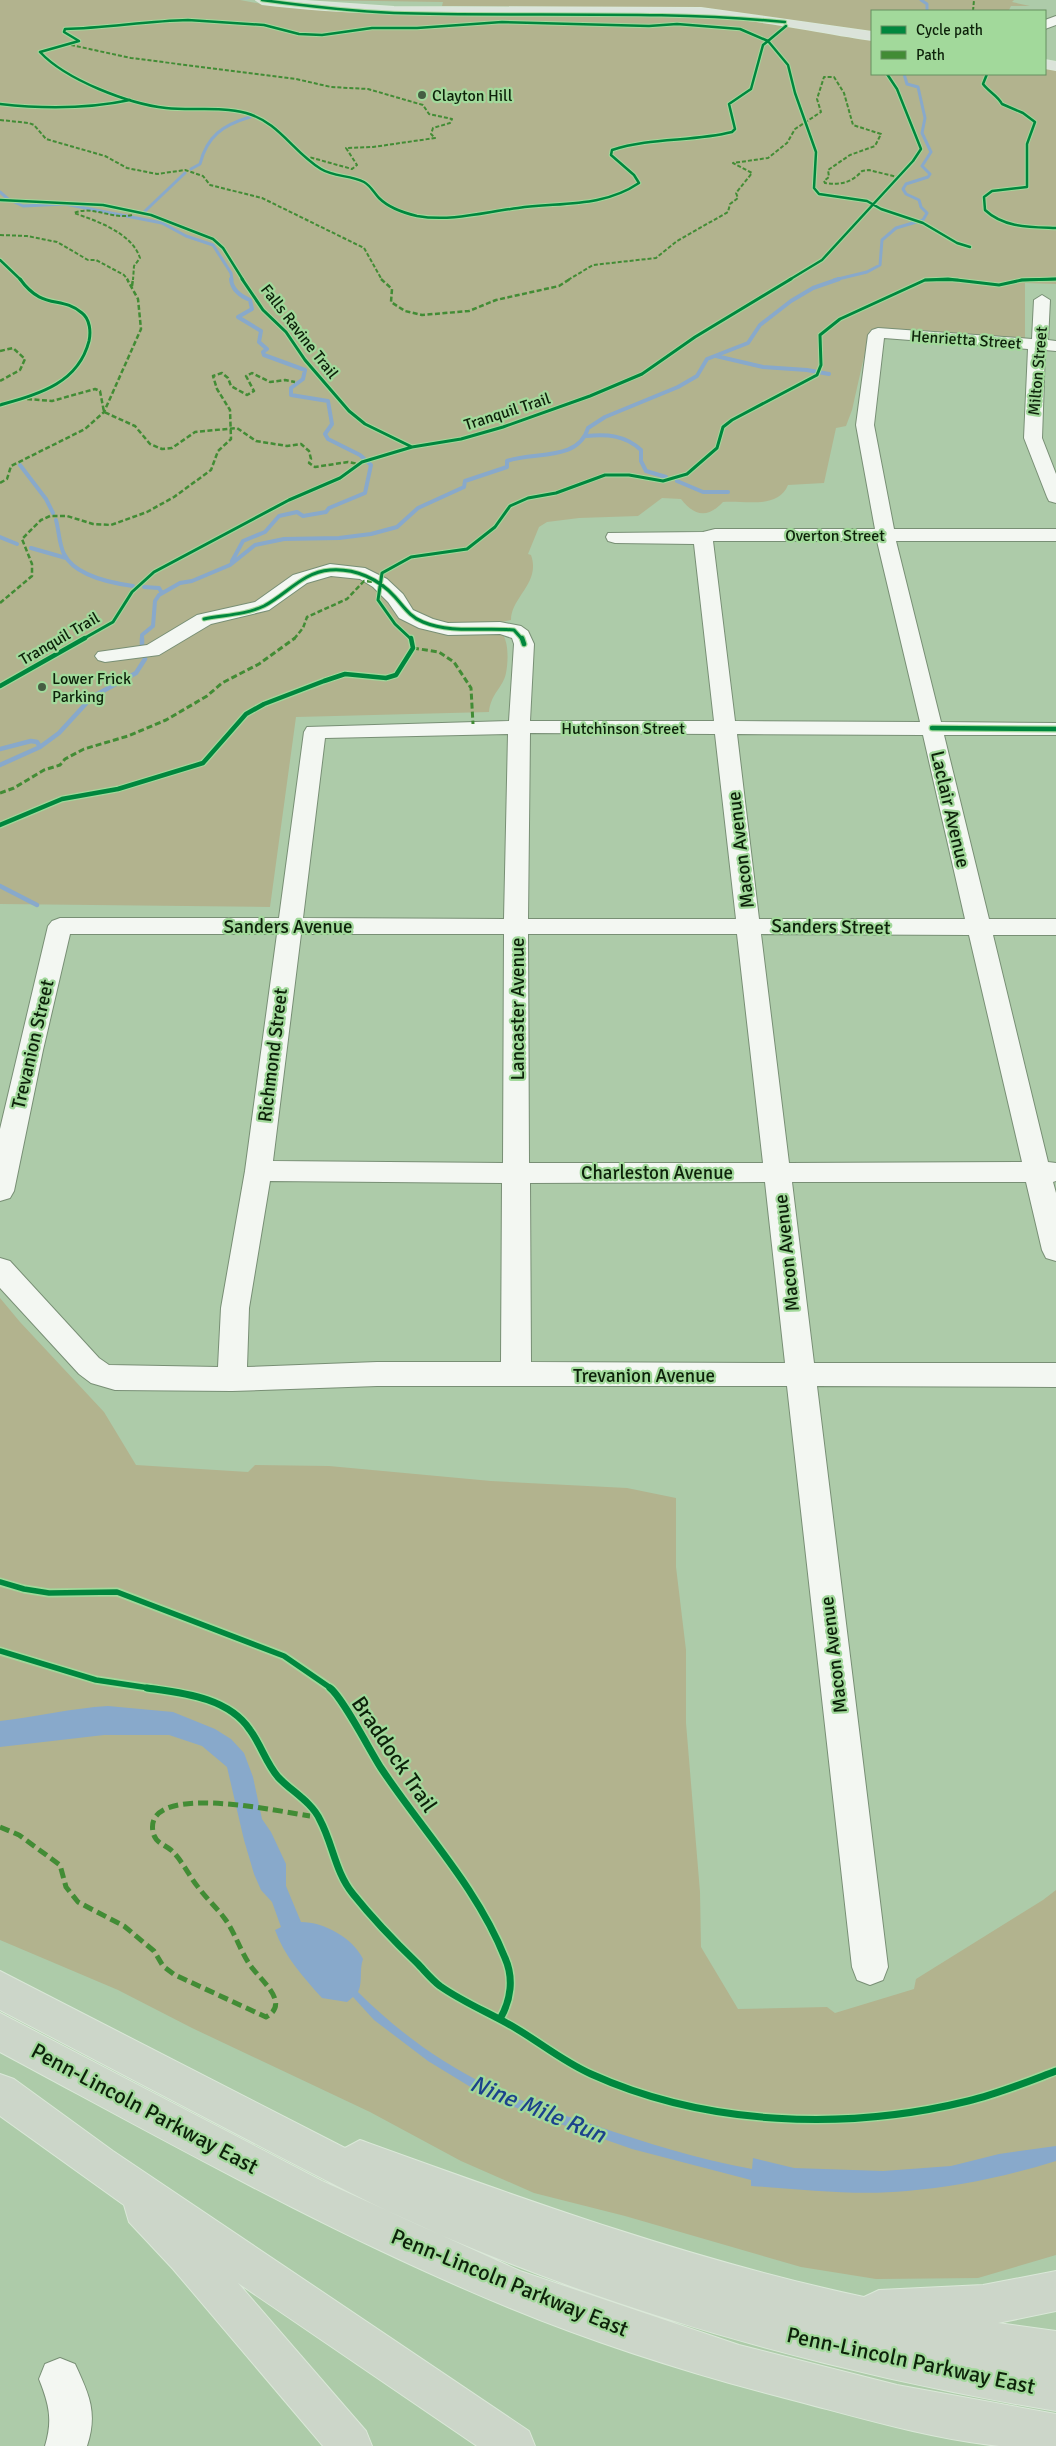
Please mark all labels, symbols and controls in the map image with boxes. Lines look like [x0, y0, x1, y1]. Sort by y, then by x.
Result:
legend [871, 10, 1046, 75]
text: Cycle path [916, 21, 983, 39]
text: Path [916, 46, 945, 64]
place label: Clayton Hill [432, 86, 513, 106]
marker: Clayton Hill [416, 89, 428, 101]
street label: Falls Ravine Trail [256, 280, 343, 383]
street label: Milton Street [1024, 325, 1052, 416]
street label: Henrietta Street [910, 326, 1022, 354]
street label: Tranquil Trail [462, 389, 553, 435]
street label: Overton Street [785, 526, 885, 546]
street label: Tranquil Trail [16, 608, 103, 670]
place label: Lower Frick Parking [52, 669, 131, 707]
marker: Lower Frick Parking [36, 681, 48, 693]
street label: Hutchinson Street [561, 719, 685, 739]
street label: Laclair Avenue [925, 748, 975, 870]
street label: Macon Avenue [722, 790, 760, 910]
street label: Sanders Street [771, 914, 891, 940]
street label: Sanders Avenue [223, 915, 353, 939]
street label: Lancaster Avenue [506, 937, 530, 1081]
street label: Trevanion Street [6, 977, 60, 1111]
street label: Richmond Street [253, 986, 293, 1124]
street label: Charleston Avenue [581, 1161, 733, 1185]
street label: Macon Avenue [769, 1193, 805, 1313]
street label: Trevanion Avenue [573, 1364, 715, 1388]
street label: Macon Avenue [815, 1595, 853, 1715]
street label: Braddock Trail [346, 1691, 443, 1818]
street label: Penn-Lincoln Parkway East [27, 2037, 263, 2180]
water label: Nine Mile Run [466, 2068, 611, 2150]
street label: Penn-Lincoln Parkway East [387, 2222, 633, 2343]
street label: Penn-Lincoln Parkway East [784, 2321, 1038, 2400]

